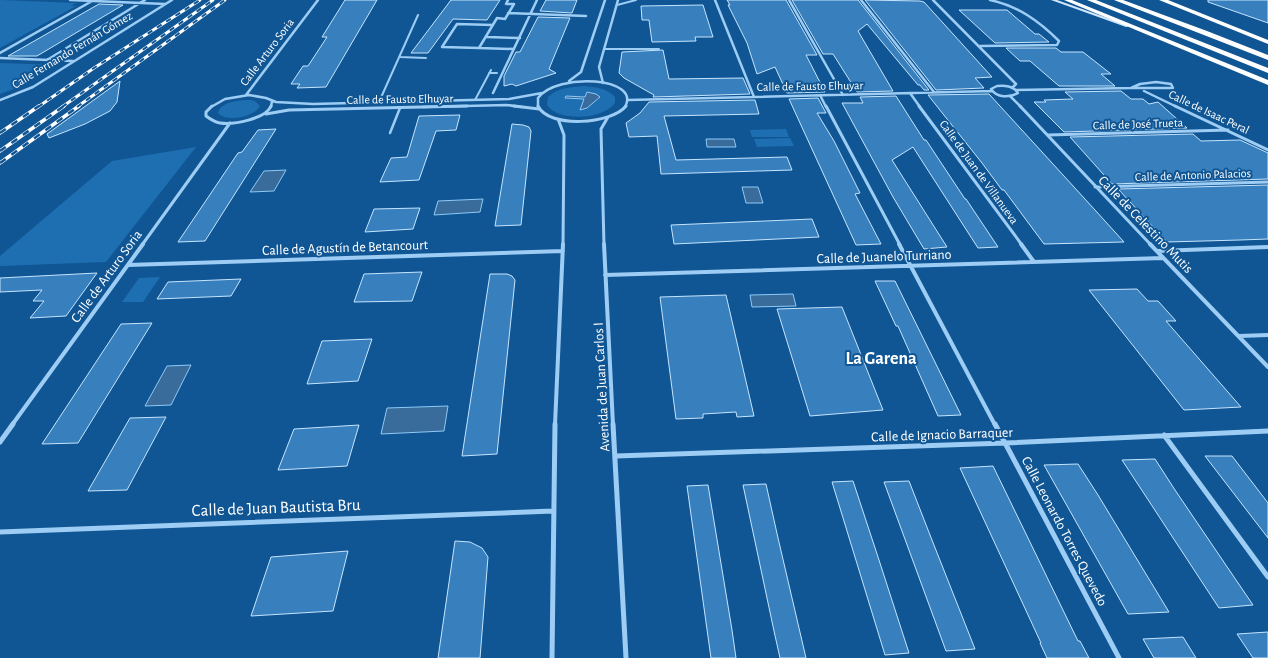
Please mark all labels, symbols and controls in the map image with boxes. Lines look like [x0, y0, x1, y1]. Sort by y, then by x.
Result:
street label: Calle Fernando Fernán Gómez [10, 9, 134, 91]
street label: Calle Arturo Soria [238, 16, 296, 88]
street label: Calle de Fausto Elhuyar [757, 79, 864, 94]
street label: Calle de Isaac Peral [1167, 88, 1251, 136]
street label: Calle de Fausto Elhuyar [347, 92, 454, 107]
street label: Calle de José Trueta [1093, 116, 1184, 132]
street label: Calle de Juan de Villanueva [937, 118, 1021, 227]
street label: Calle de Antonio Palacios [1135, 167, 1251, 183]
street label: Calle de Celestino Mutis [1095, 173, 1195, 276]
street label: Calle de Arturo Soria [69, 227, 145, 325]
street label: Calle de Agustín de Betancourt [262, 238, 429, 258]
street label: Calle de Juanelo Turriano [816, 248, 952, 266]
street label: Avenida de Juan Carlos I [592, 322, 612, 452]
district label: La Garena [845, 350, 917, 368]
street label: Calle de Ignacio Barraquer [871, 426, 1014, 444]
street label: Calle Leonardo Torres Quevedo [1019, 454, 1110, 609]
street label: Calle de Juan Bautista Bru [191, 496, 361, 519]

